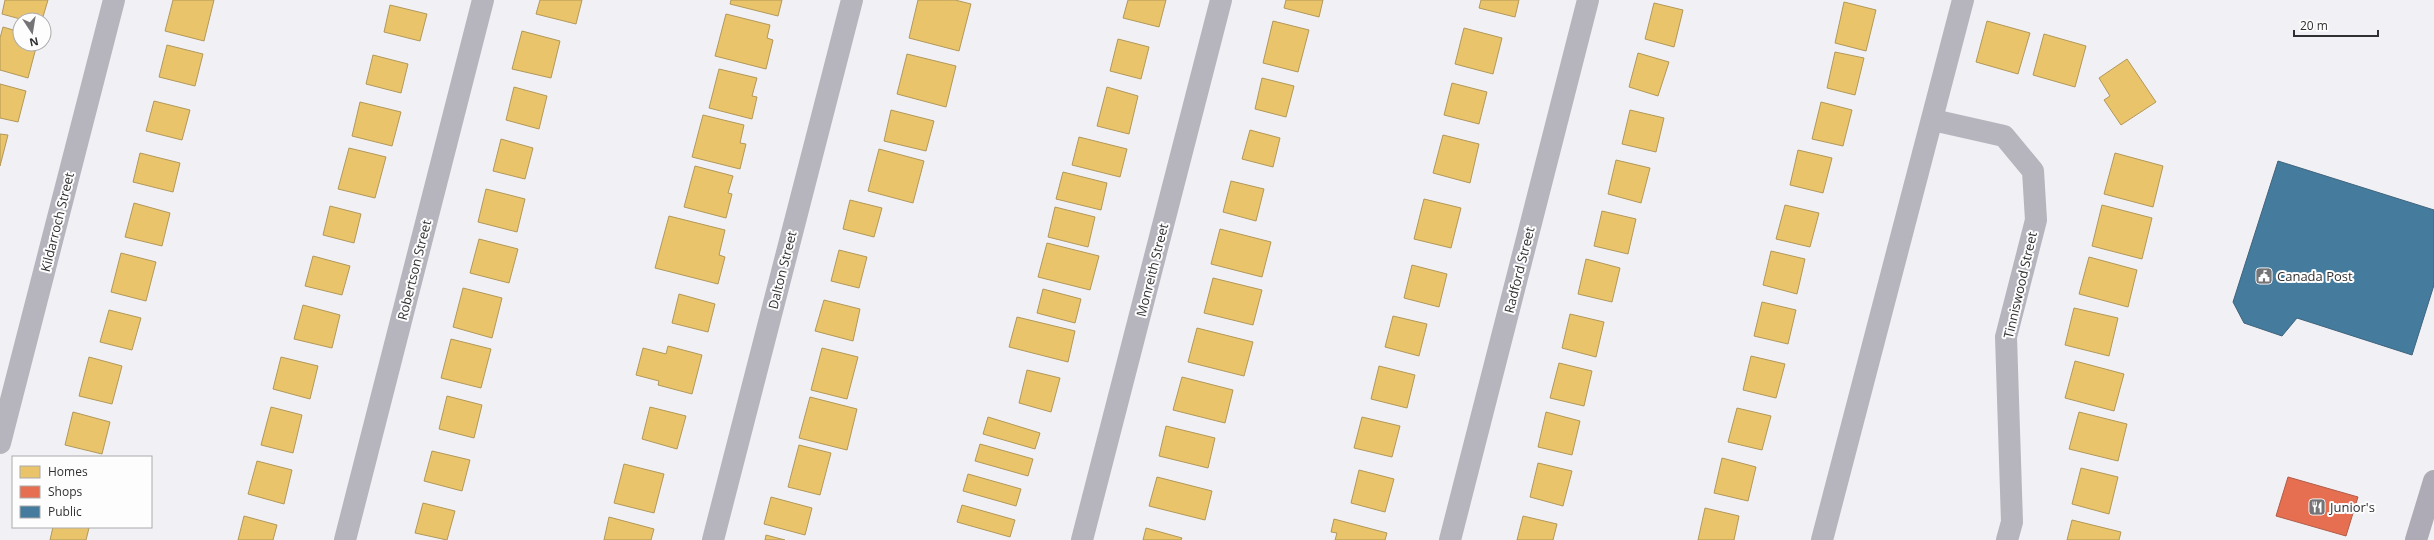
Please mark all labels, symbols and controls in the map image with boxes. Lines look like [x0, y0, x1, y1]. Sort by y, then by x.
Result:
north arrow [12, 12, 52, 52]
scale bar [2294, 12, 2378, 38]
text: 20 m [2300, 17, 2328, 34]
text: N [28, 34, 40, 51]
street label: Kildarroch Street [36, 170, 78, 274]
street label: Robertson Street [393, 218, 435, 322]
street label: Monreith Street [1132, 221, 1172, 319]
street label: Radford Street [1500, 225, 1539, 315]
street label: Dalton Street [764, 229, 801, 311]
street label: Tinniswood Street [1999, 229, 2041, 340]
public building icon: Canada Post [2254, 266, 2274, 286]
place label: Canada Post [2277, 267, 2353, 285]
legend [12, 456, 152, 528]
text: Homes [48, 463, 88, 480]
text: Shops [48, 483, 83, 500]
restaurant icon: Junior's [2307, 497, 2327, 517]
place label: Junior's [2328, 498, 2375, 516]
text: Public [48, 503, 82, 520]

